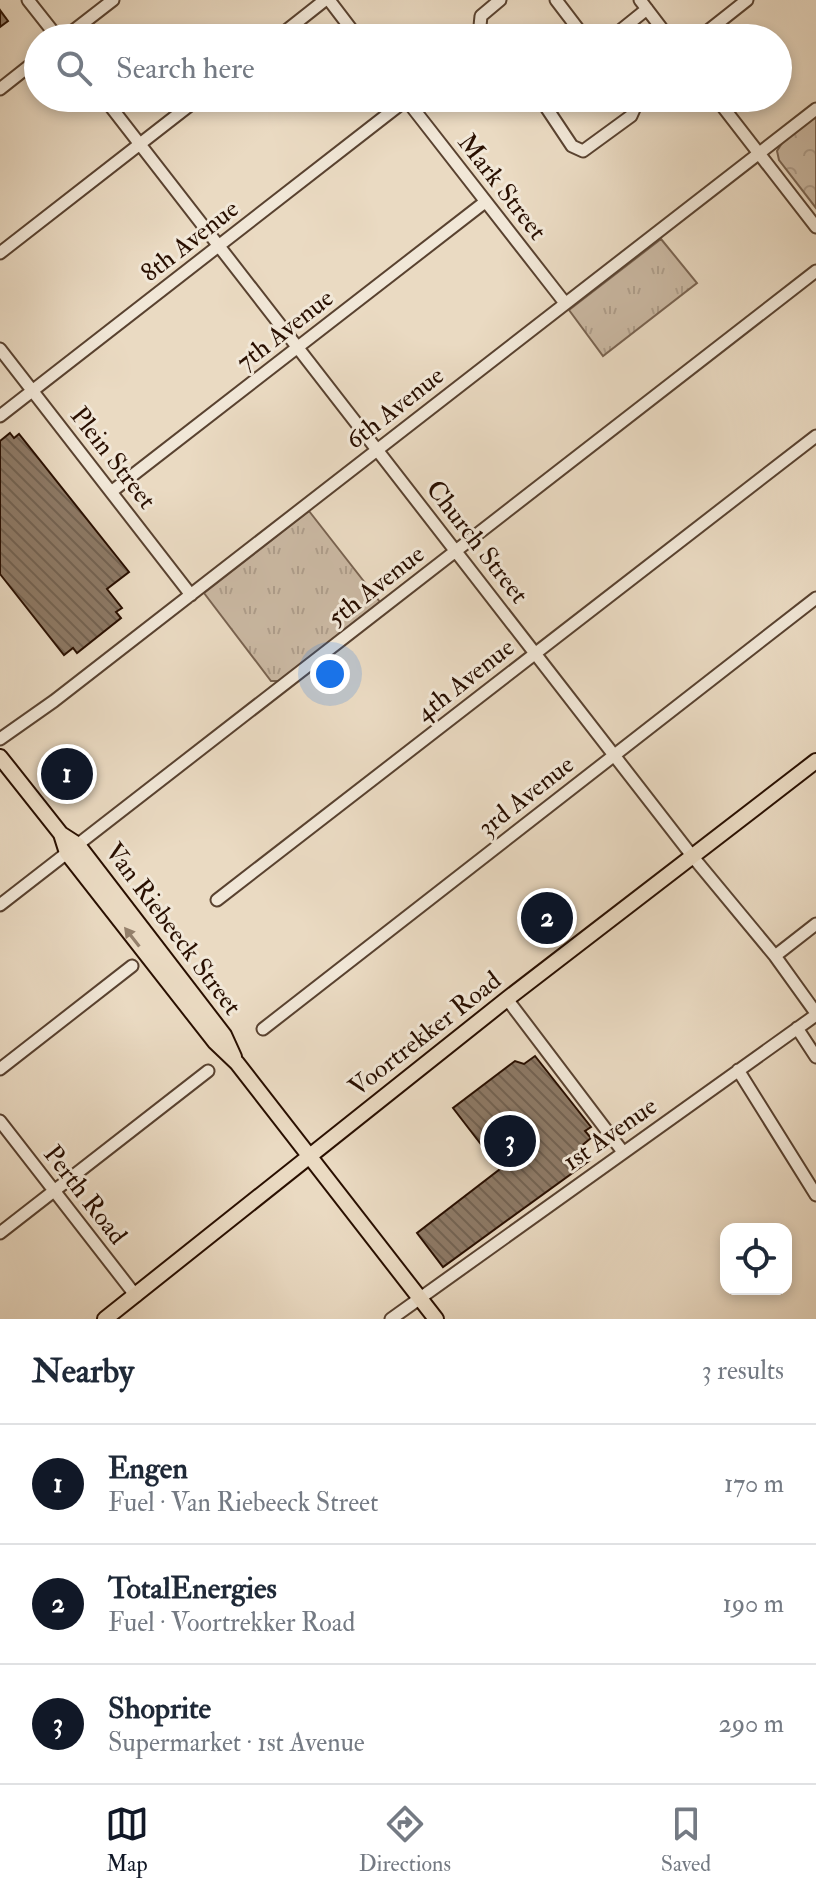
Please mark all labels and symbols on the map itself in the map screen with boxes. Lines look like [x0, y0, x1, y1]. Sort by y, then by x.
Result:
street label: Mark Street [451, 128, 553, 246]
street label: 8th Avenue [135, 193, 245, 289]
street label: 7th Avenue [230, 282, 340, 378]
street label: 6th Avenue [339, 360, 451, 456]
street label: Plein Street [63, 400, 163, 516]
street label: Church Street [419, 474, 535, 610]
street label: 5th Avenue [321, 538, 431, 634]
street label: 4th Avenue [409, 631, 521, 729]
your location [310, 654, 350, 694]
pin: 1 [41, 744, 93, 804]
street label: 3rd Avenue [472, 749, 580, 843]
street label: Van Riebeeck Street [98, 836, 248, 1022]
pin: 2 [521, 888, 573, 948]
one-way arrow [125, 927, 141, 947]
street label: Voortrekker Road [342, 964, 508, 1103]
street label: 1st Avenue [557, 1090, 663, 1178]
pin: 3 [484, 1111, 536, 1171]
street label: Perth Road [36, 1139, 134, 1251]

